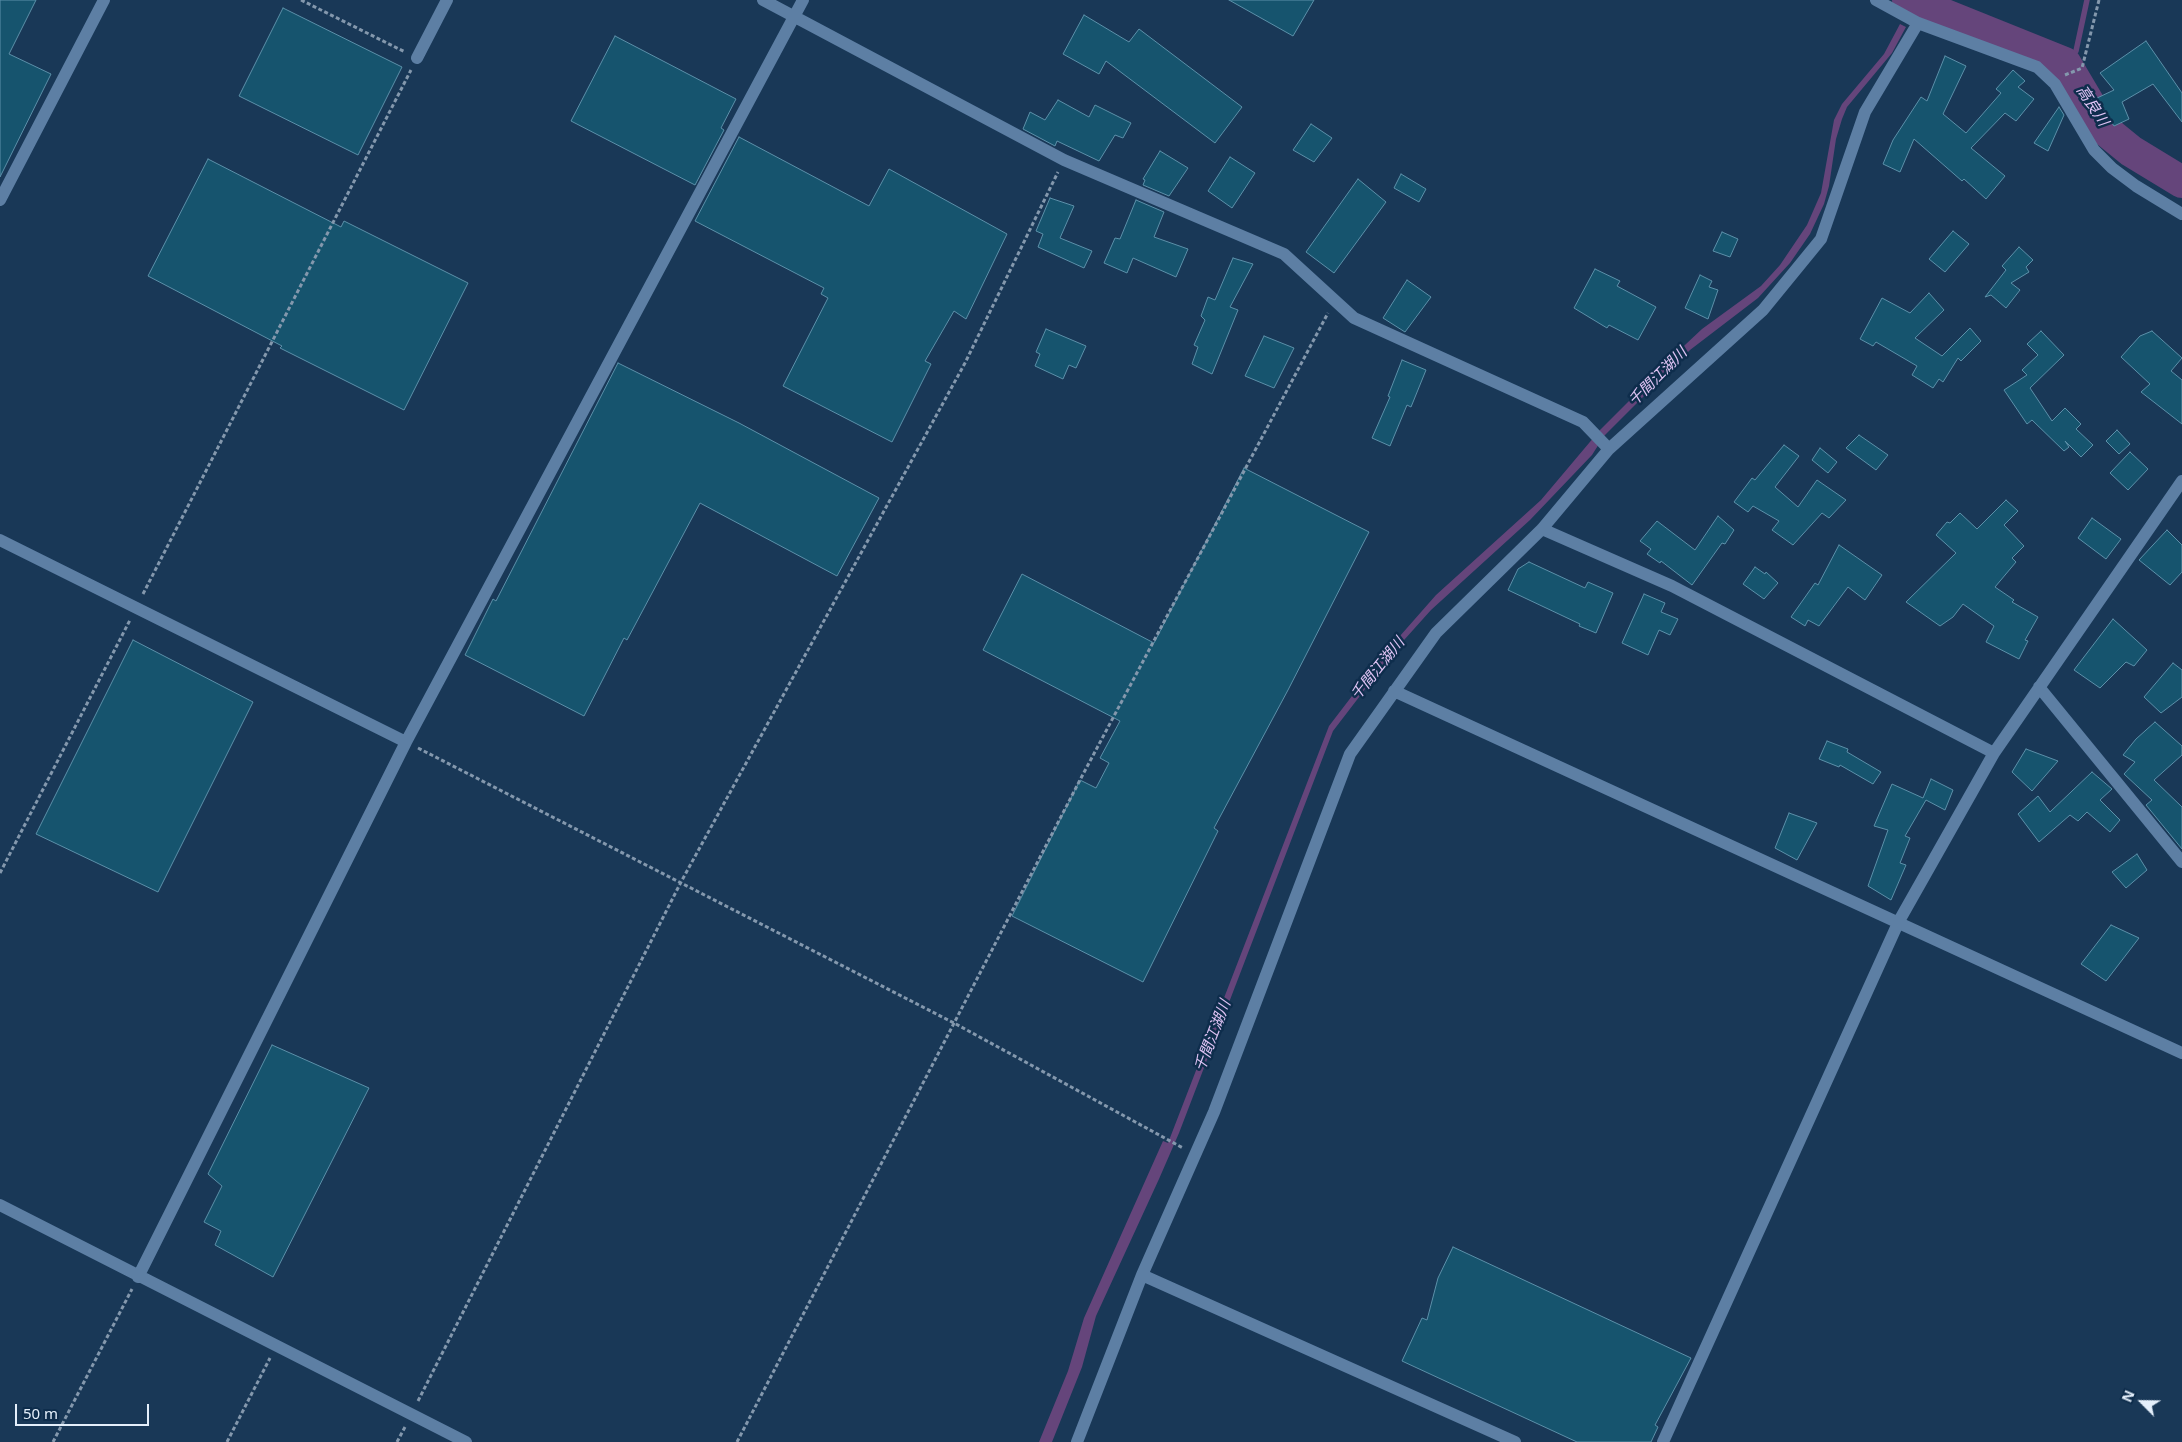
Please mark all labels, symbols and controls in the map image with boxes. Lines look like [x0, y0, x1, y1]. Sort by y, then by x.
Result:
water label: 高良川 [2072, 82, 2112, 130]
water label: 千間江湖川 [1625, 344, 1691, 410]
water label: 千間江湖川 [1347, 634, 1409, 704]
water label: 千間江湖川 [1191, 998, 1235, 1074]
north arrow [2117, 1377, 2167, 1427]
text: N [2117, 1387, 2139, 1405]
scale bar [18, 1394, 151, 1426]
text: 50 m [23, 1403, 58, 1423]

